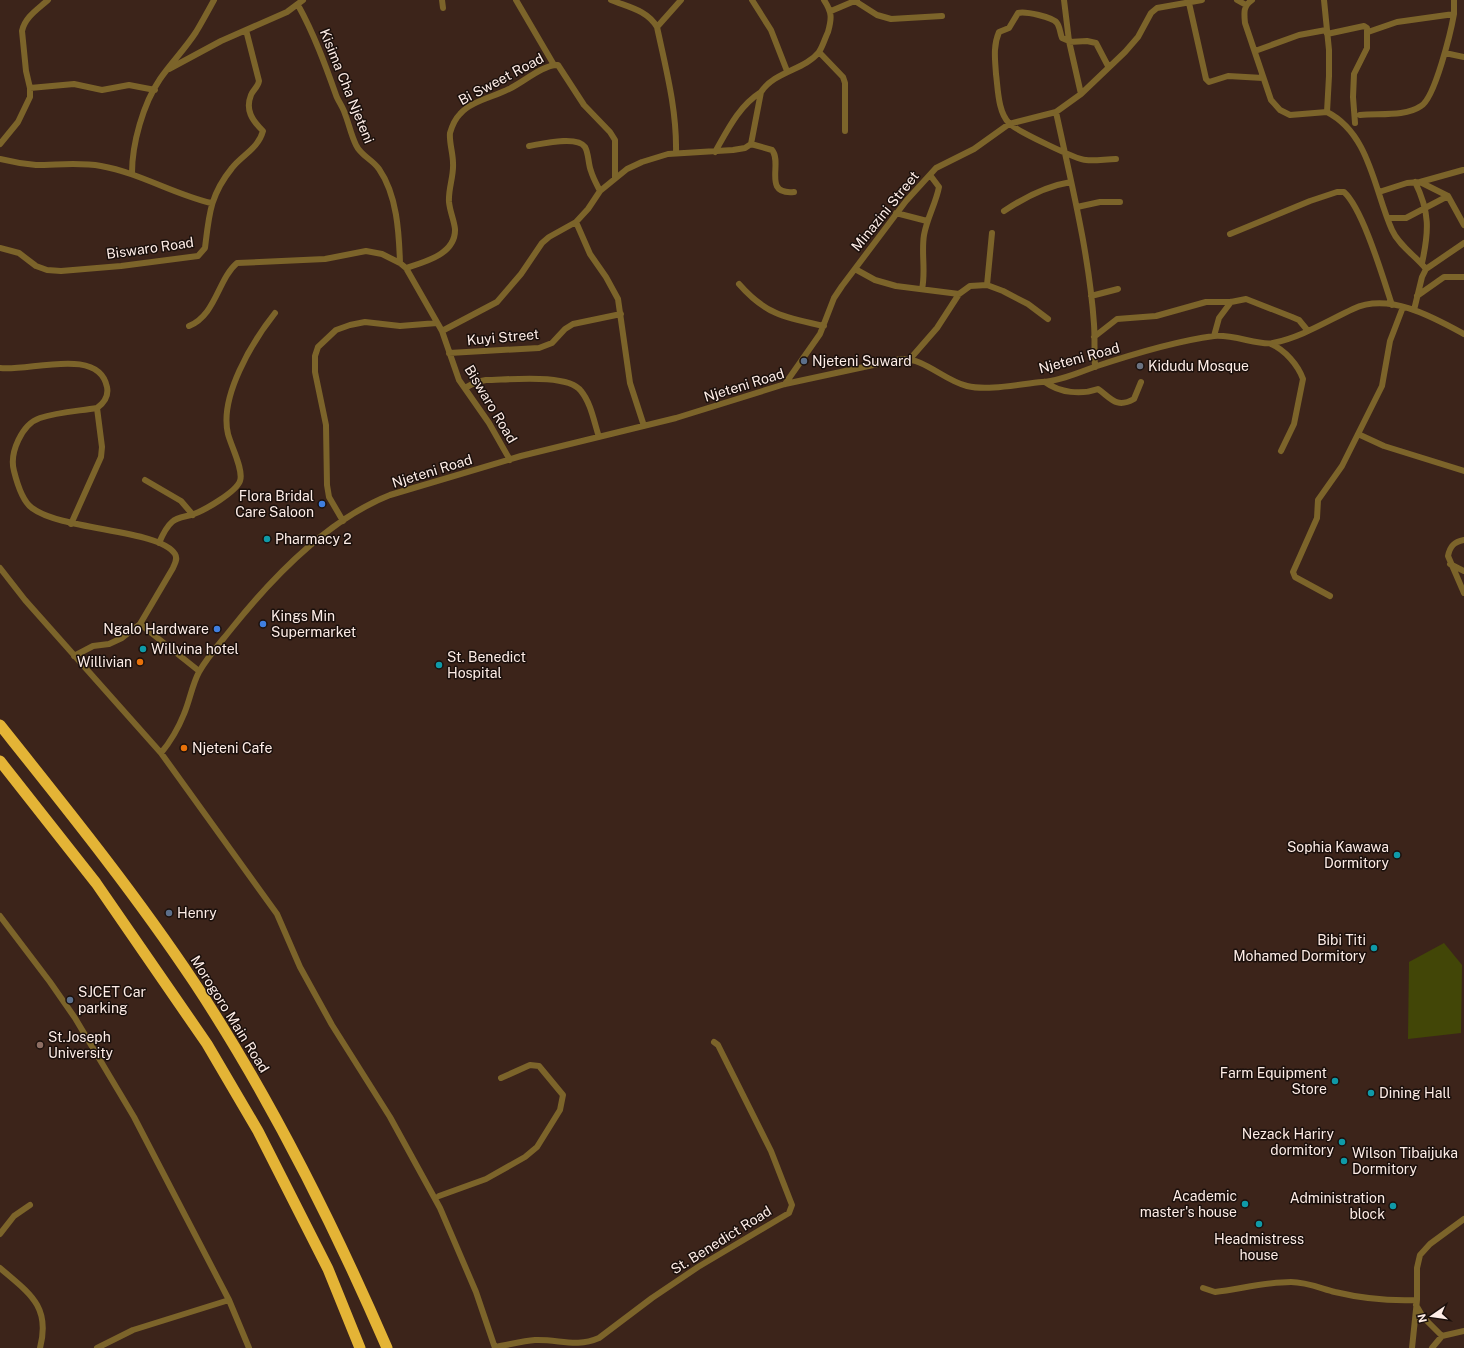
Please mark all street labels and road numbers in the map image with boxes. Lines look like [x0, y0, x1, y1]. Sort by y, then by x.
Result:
street label: Kisima Cha Njeteni [317, 26, 377, 146]
street label: Bi Sweet Road [456, 50, 546, 108]
street label: Minazini Street [848, 168, 922, 254]
street label: Biswaro Road [105, 234, 195, 262]
street label: Kuyi Street [466, 326, 540, 348]
street label: Njeteni Road [1037, 340, 1121, 376]
street label: Biswaro Road [461, 362, 521, 446]
street label: Njeteni Road [702, 365, 786, 405]
street label: Njeteni Road [390, 451, 474, 491]
street label: Morogoro Main Road [188, 953, 272, 1075]
street label: St. Benedict Road [668, 1203, 774, 1277]

